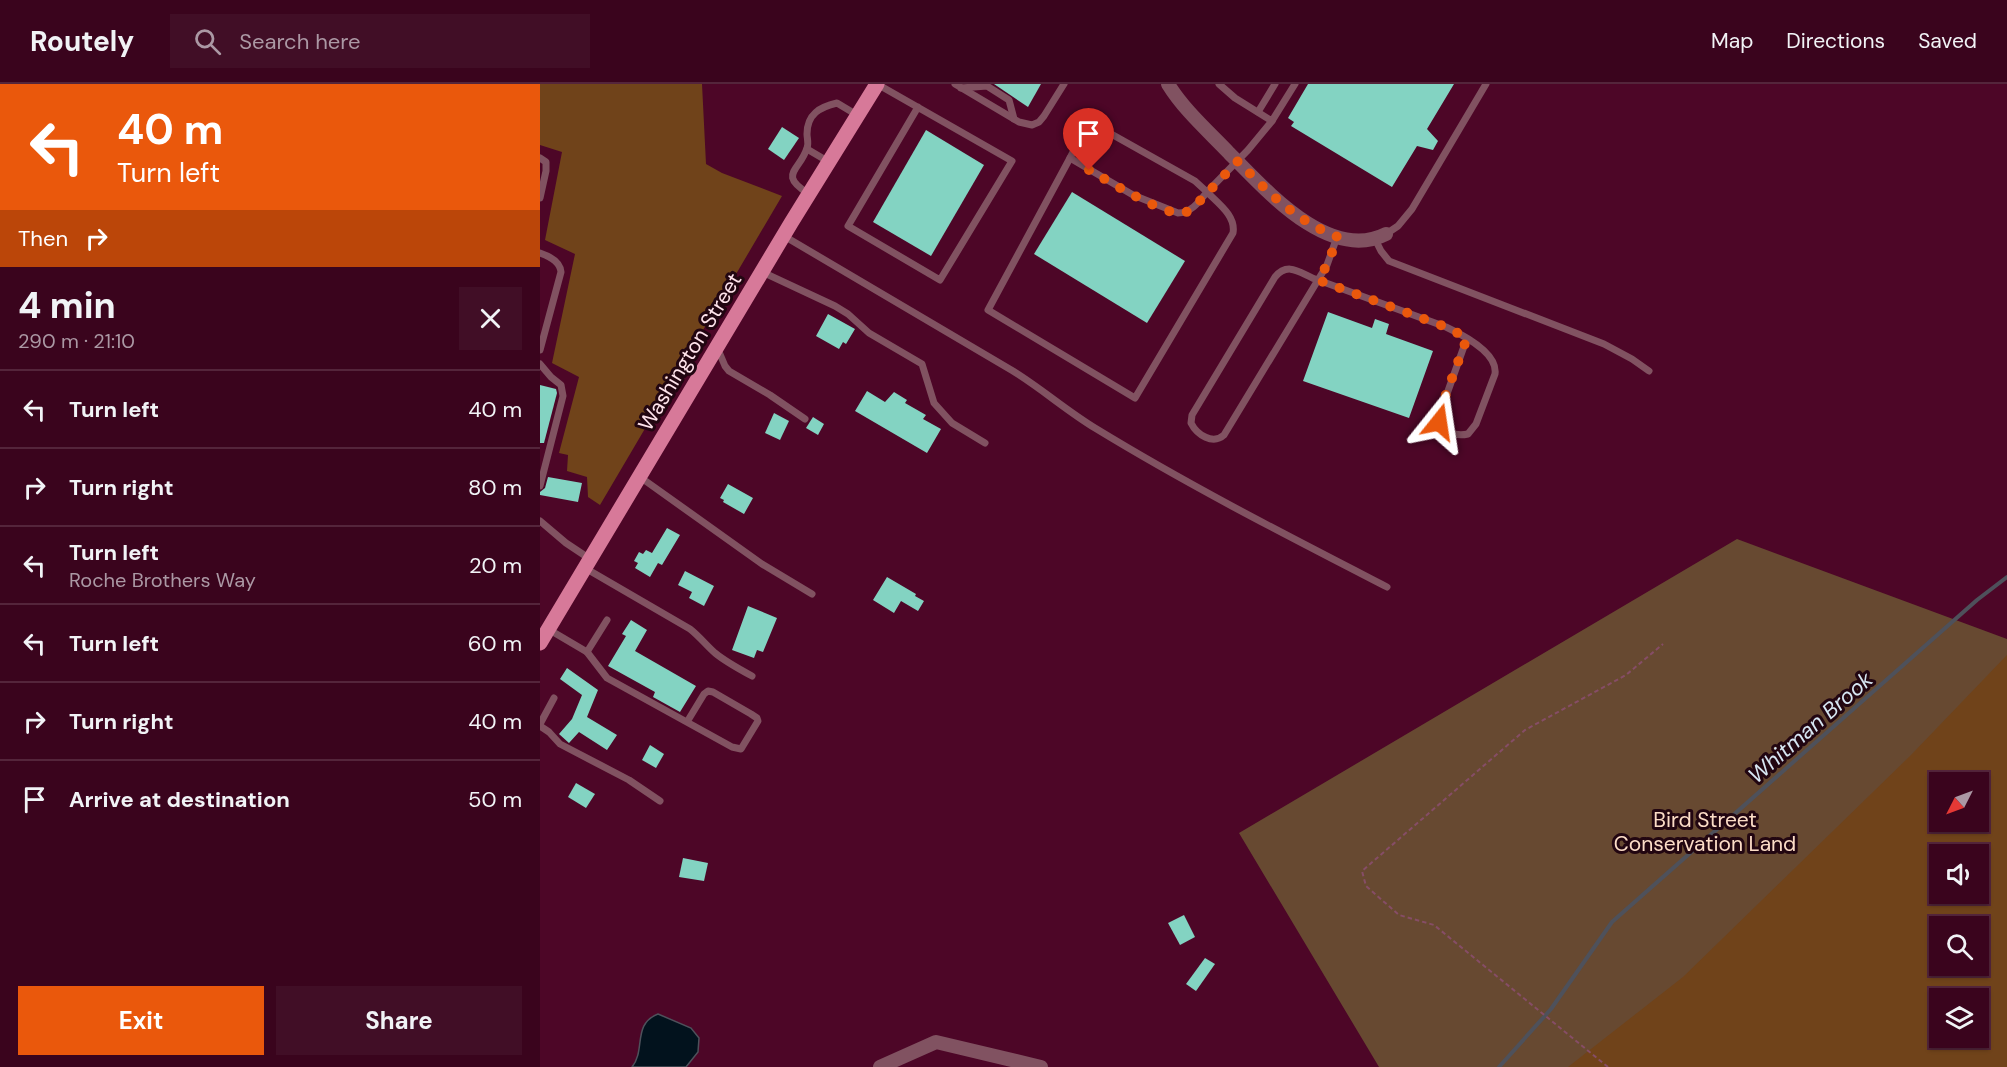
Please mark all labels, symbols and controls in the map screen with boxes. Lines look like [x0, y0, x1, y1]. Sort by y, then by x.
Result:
search box [170, 14, 590, 68]
text: Routely [30, 23, 134, 60]
icon: search [191, 25, 224, 58]
text: Search here [239, 27, 361, 56]
text: Map [1711, 27, 1753, 55]
text: Directions [1786, 27, 1885, 55]
text: Saved [1918, 27, 1977, 55]
text: 40 m [117, 102, 223, 157]
icon: left [18, 108, 96, 186]
pin [1063, 108, 1114, 170]
icon: arrive [1072, 117, 1105, 150]
text: Turn left [117, 155, 220, 190]
icon: right [80, 222, 113, 255]
text: Then [18, 224, 68, 253]
street label: Washington Street [632, 268, 748, 436]
text: 4 min [18, 282, 116, 329]
button: close [459, 287, 522, 350]
text: 290 m · 21:10 [18, 328, 135, 354]
position arrow [1407, 390, 1471, 454]
icon: left [18, 393, 51, 426]
text: Turn left [69, 395, 159, 424]
text: 40 m [468, 395, 522, 424]
icon: right [18, 471, 51, 504]
text: Turn right [69, 473, 174, 502]
text: 80 m [468, 473, 522, 502]
text: Turn left [69, 538, 159, 567]
icon: left [18, 549, 51, 582]
text: 20 m [469, 551, 522, 580]
text: Roche Brothers Way [69, 567, 256, 593]
icon: left [18, 627, 51, 660]
text: Turn left [69, 629, 159, 658]
text: 60 m [468, 629, 522, 658]
water label: Whitman Brook [1742, 665, 1879, 790]
icon: right [18, 705, 51, 738]
text: Turn right [69, 707, 174, 736]
text: 40 m [468, 707, 522, 736]
north arrow [1929, 772, 1989, 832]
map controls [1929, 772, 1989, 1048]
icon: arrive [18, 783, 51, 816]
text: Arrive at destination [69, 785, 290, 814]
text: 50 m [468, 785, 522, 814]
park label: Bird Street Conservation Land [1614, 806, 1796, 858]
button: sound [1929, 844, 1989, 904]
button: search [1929, 916, 1989, 976]
button: Exit [18, 986, 264, 1055]
button: Share [276, 986, 522, 1055]
button: layers [1929, 988, 1989, 1048]

